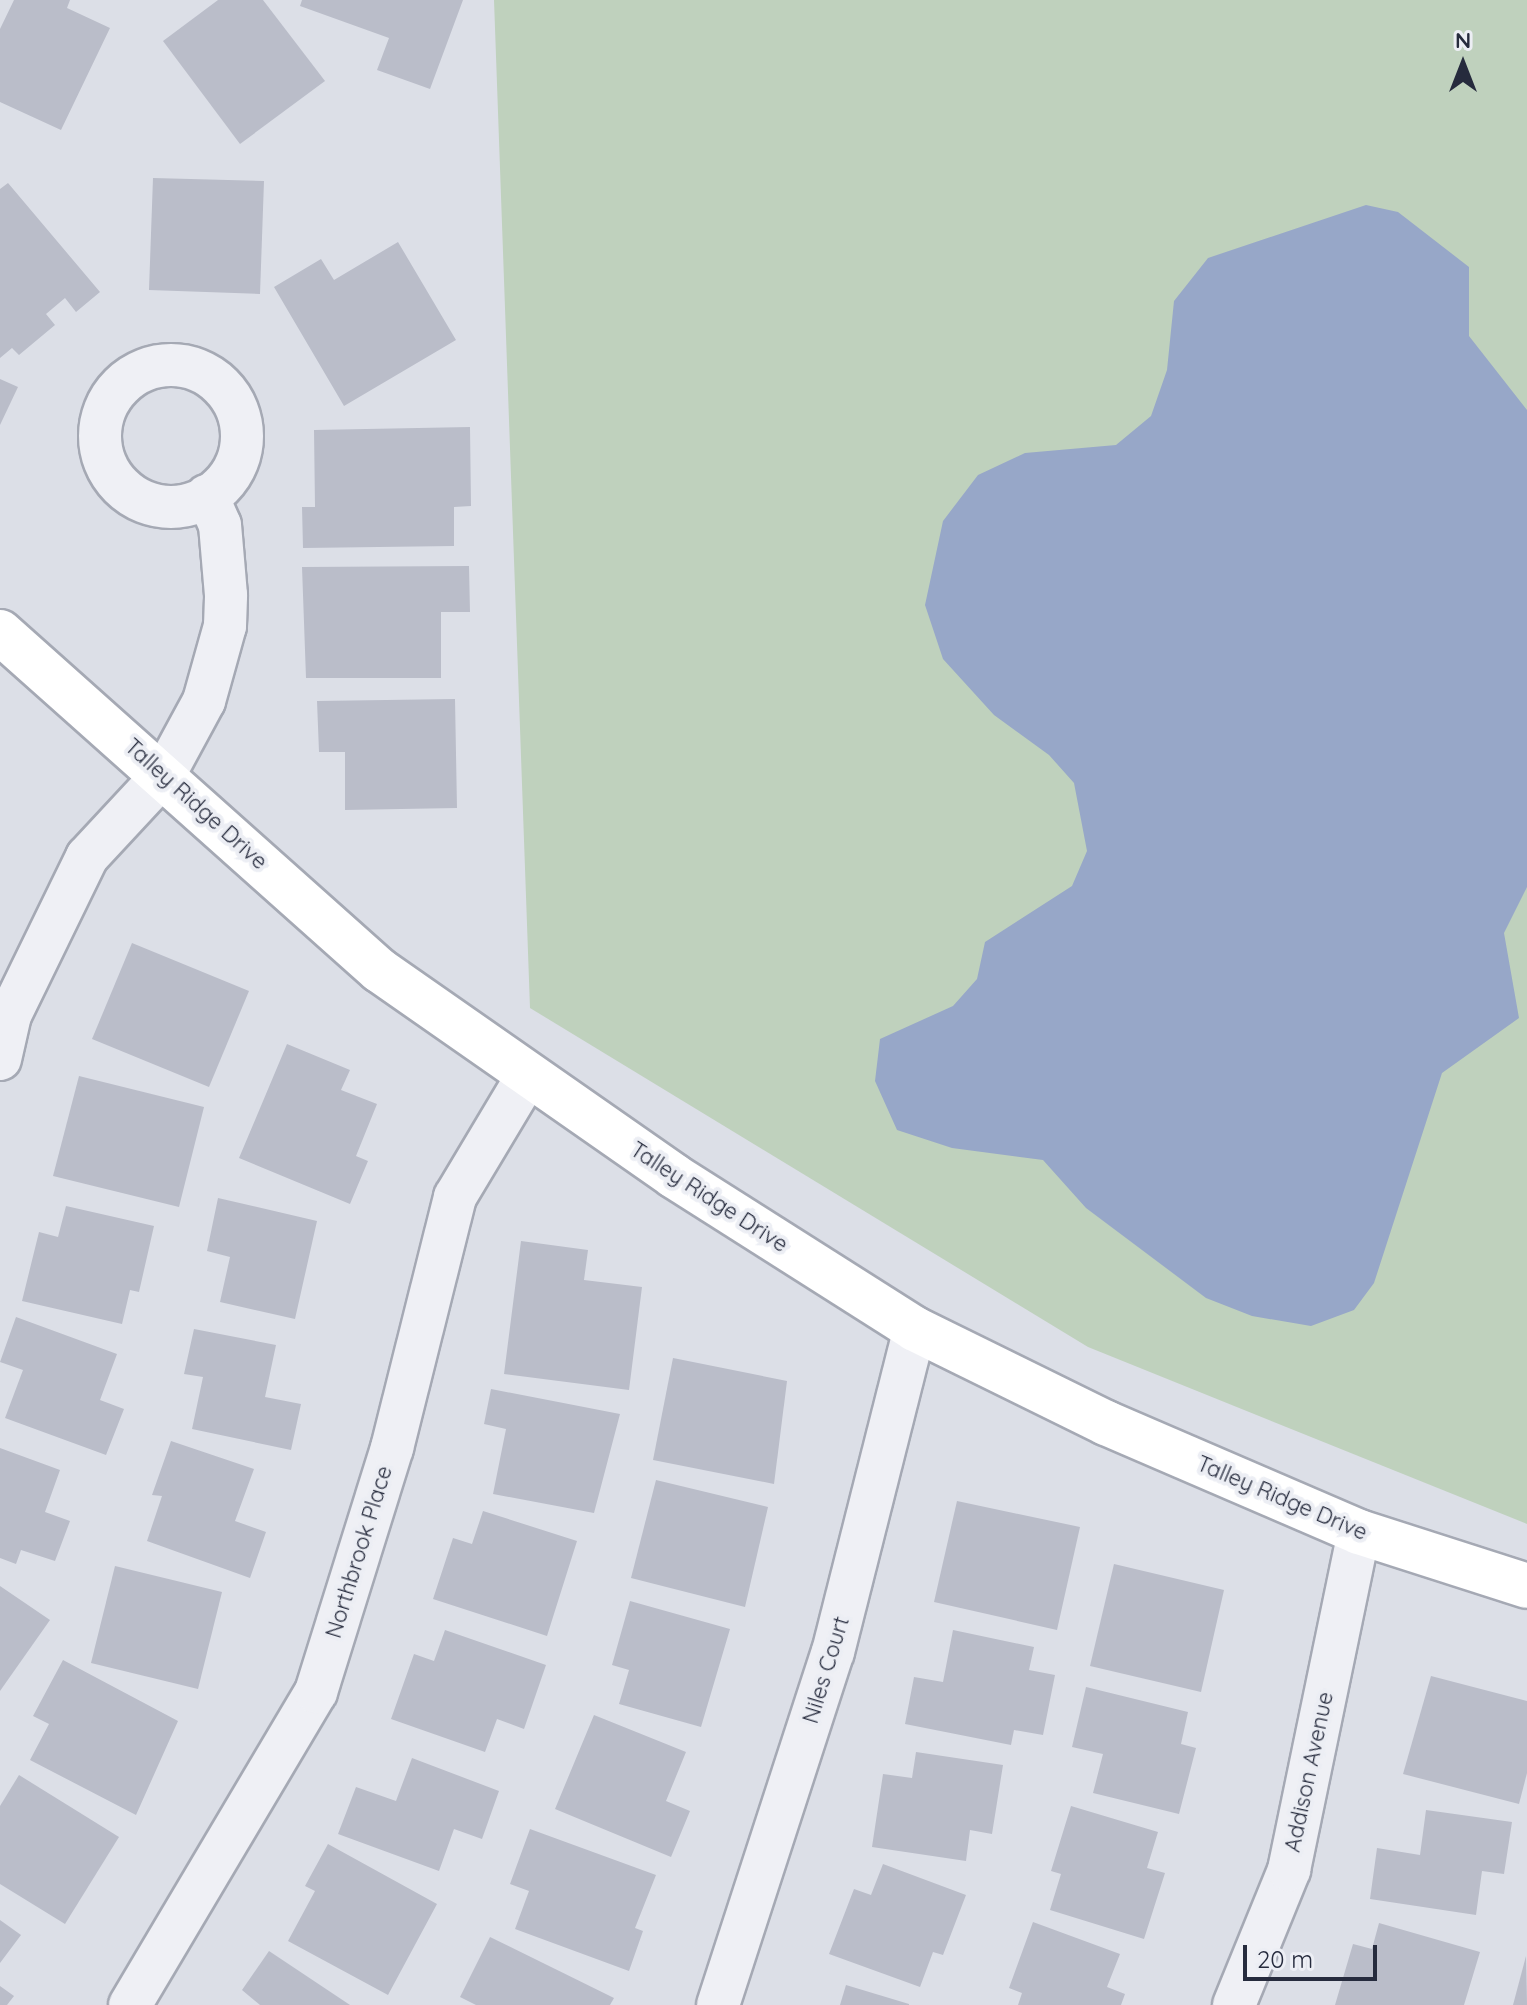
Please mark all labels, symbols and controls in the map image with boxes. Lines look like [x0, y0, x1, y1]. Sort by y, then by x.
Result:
north arrow [1423, 24, 1503, 104]
text: N [1455, 26, 1471, 54]
street label: Talley Ridge Drive [119, 733, 273, 875]
street label: Talley Ridge Drive [625, 1136, 793, 1258]
street label: Talley Ridge Drive [1193, 1450, 1371, 1546]
street label: Northbrook Place [320, 1463, 398, 1641]
street label: Niles Court [797, 1613, 855, 1727]
street label: Addison Avenue [1279, 1689, 1339, 1855]
scale bar [1247, 1929, 1381, 1979]
text: 20 m [1257, 1944, 1313, 1974]

